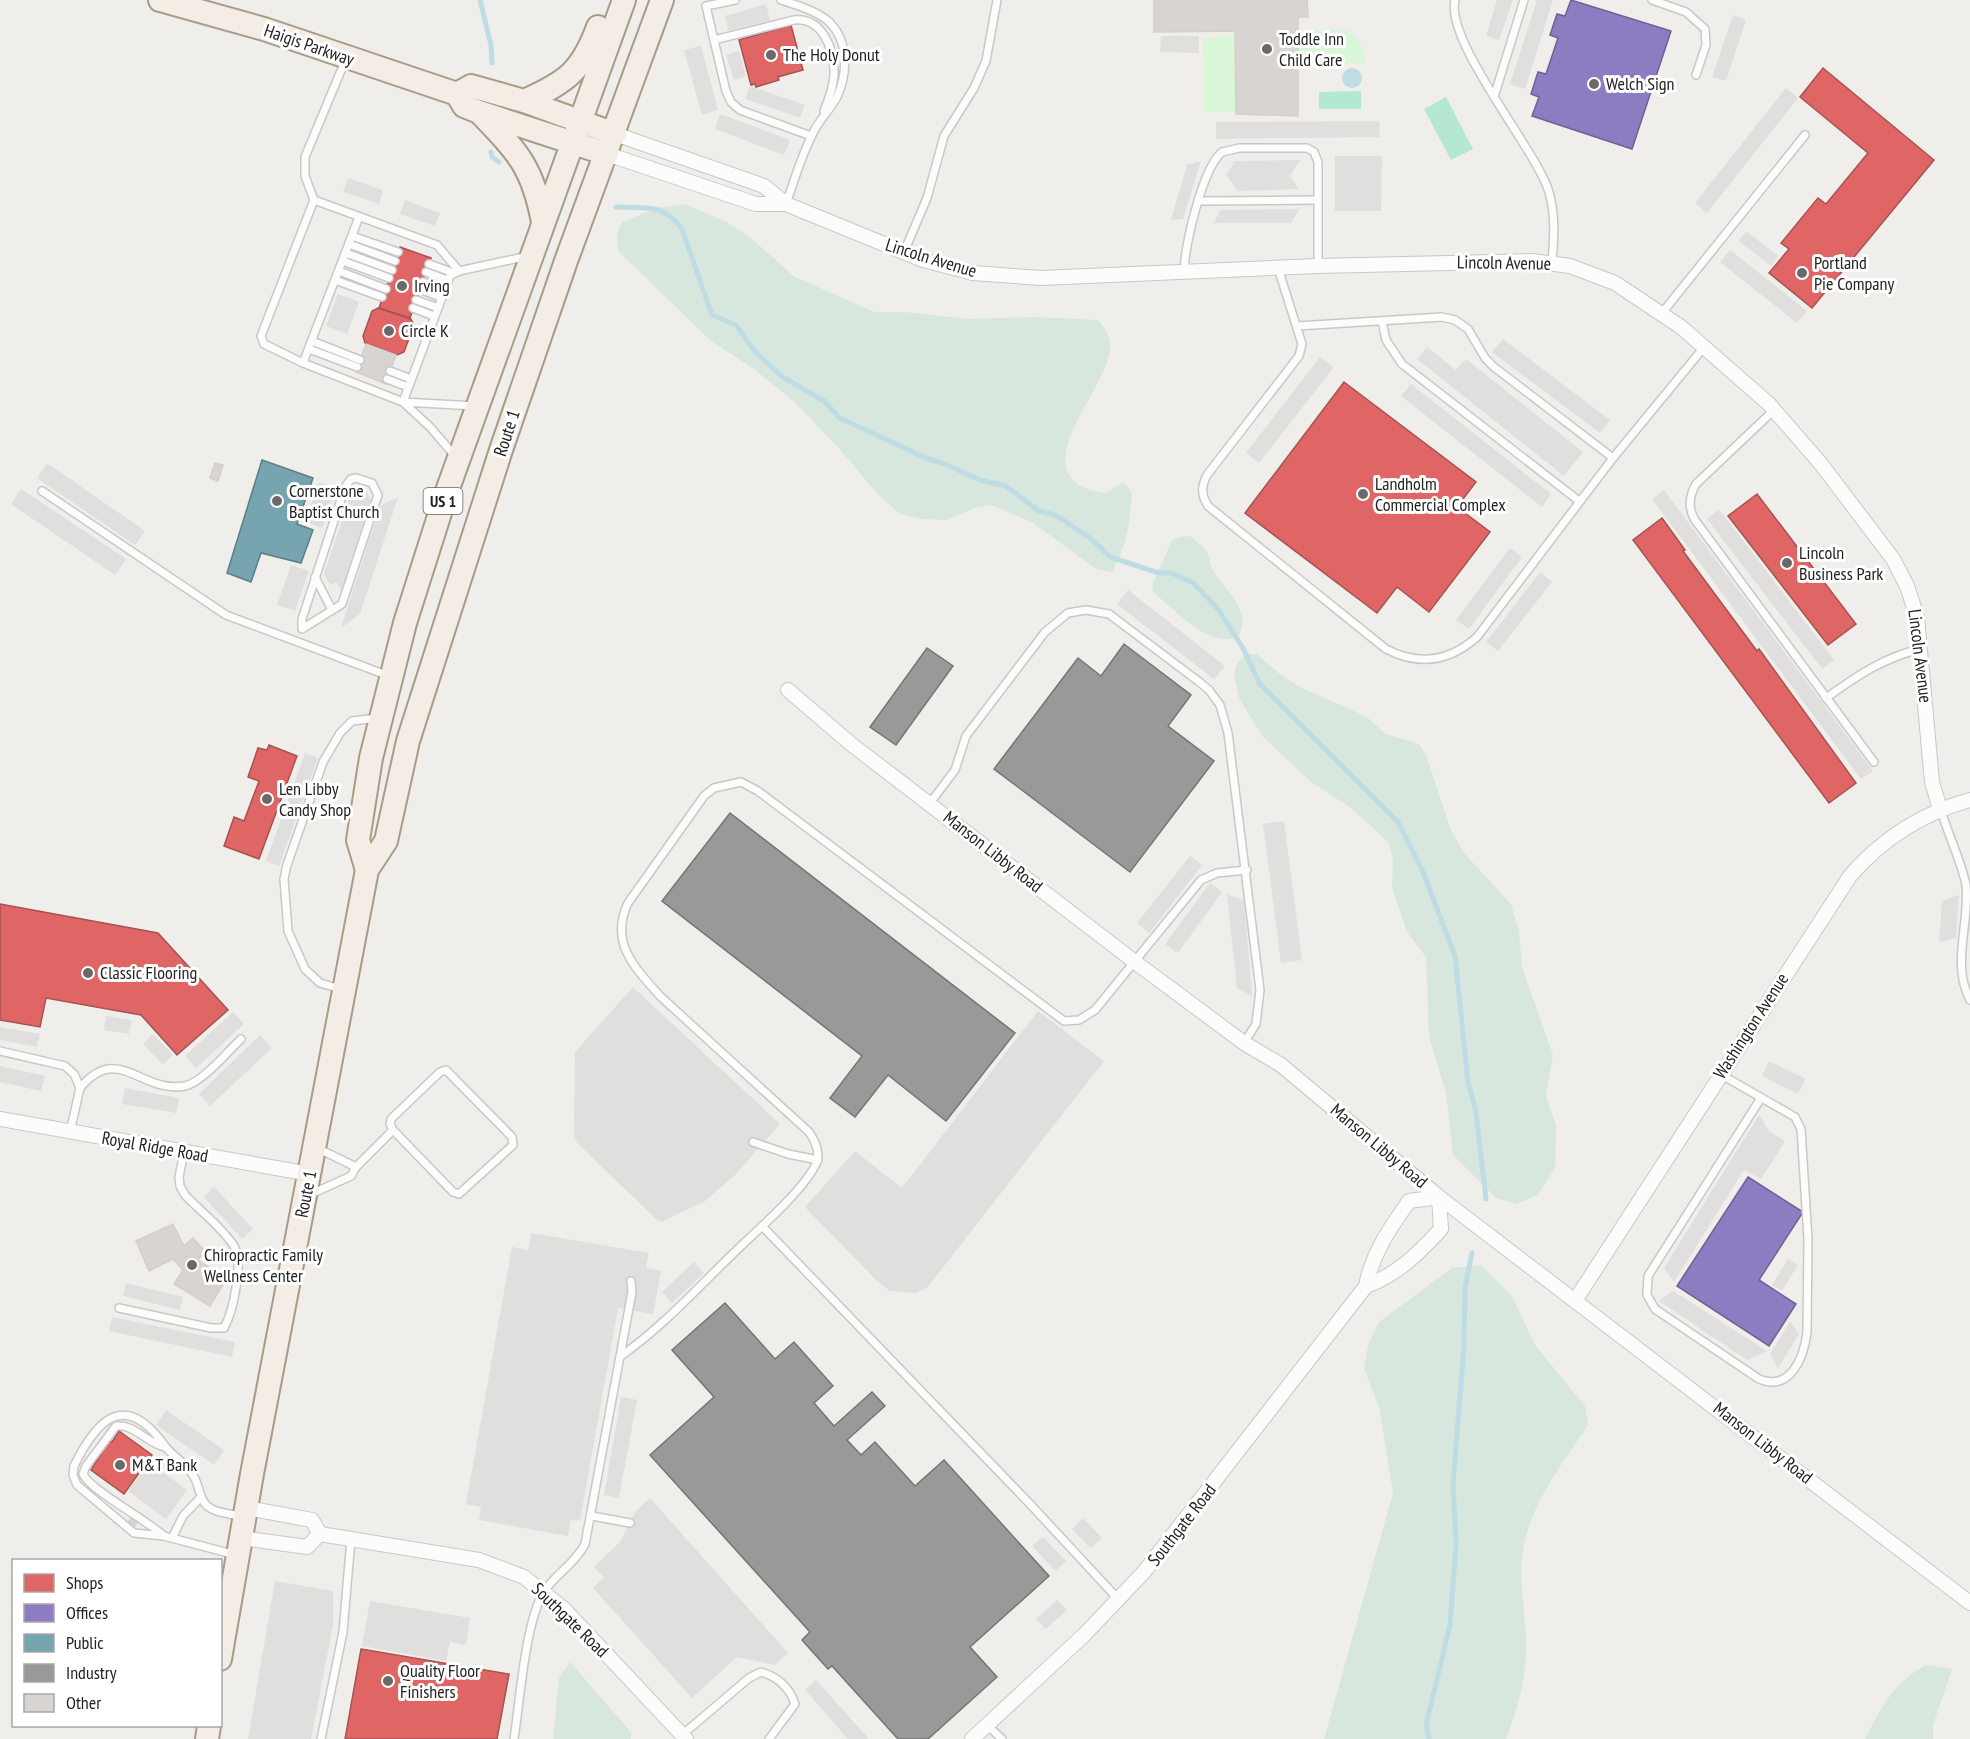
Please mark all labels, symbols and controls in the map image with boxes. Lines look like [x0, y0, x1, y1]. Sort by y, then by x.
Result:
street label: Haigis Parkway [261, 18, 357, 71]
place label: Toddle Inn Child Care [1279, 27, 1344, 71]
marker: Toddle Inn Child Care [1260, 42, 1274, 56]
place label: The Holy Donut [783, 43, 880, 66]
marker: The Holy Donut [764, 48, 778, 62]
place label: Welch Sign [1606, 72, 1675, 95]
marker: Welch Sign [1587, 77, 1601, 91]
street label: Lincoln Avenue [883, 233, 980, 282]
street label: Lincoln Avenue [1457, 250, 1551, 275]
place label: Portland Pie Company [1814, 251, 1894, 295]
marker: Portland Pie Company [1795, 266, 1809, 280]
place label: Irving [414, 274, 450, 297]
marker: Irving [395, 279, 409, 293]
place label: Circle K [401, 319, 449, 342]
marker: Circle K [382, 324, 396, 338]
street label: Route 1 [488, 407, 525, 459]
place label: Landholm Commercial Complex [1375, 472, 1506, 516]
place label: Cornerstone Baptist Church [289, 479, 379, 523]
marker: Landholm Commercial Complex [1356, 487, 1370, 501]
road number: US 1 [424, 488, 462, 514]
marker: Cornerstone Baptist Church [270, 494, 284, 508]
place label: Lincoln Business Park [1799, 541, 1883, 585]
marker: Lincoln Business Park [1780, 556, 1794, 570]
street label: Lincoln Avenue [1903, 608, 1938, 704]
place label: Len Libby Candy Shop [279, 777, 351, 821]
marker: Len Libby Candy Shop [260, 792, 274, 806]
street label: Manson Libby Road [939, 806, 1048, 898]
place label: Classic Flooring [100, 961, 197, 984]
marker: Classic Flooring [81, 966, 95, 980]
street label: Washington Avenue [1708, 968, 1793, 1083]
street label: Manson Libby Road [1326, 1098, 1433, 1193]
street label: Royal Ridge Road [100, 1126, 210, 1167]
street label: Route 1 [290, 1168, 321, 1220]
place label: Chiropractic Family Wellness Center [204, 1243, 323, 1287]
marker: Chiropractic Family Wellness Center [185, 1258, 199, 1272]
street label: Manson Libby Road [1709, 1397, 1818, 1489]
place label: M&T Bank [132, 1453, 197, 1476]
marker: M&T Bank [113, 1458, 127, 1472]
street label: Southgate Road [1142, 1479, 1221, 1570]
legend [12, 1559, 222, 1727]
text: Shops [66, 1571, 103, 1594]
street label: Southgate Road [527, 1577, 614, 1662]
text: Offices [66, 1601, 108, 1624]
text: Public [66, 1631, 104, 1654]
place label: Quality Floor Finishers [400, 1659, 480, 1703]
text: Industry [66, 1661, 117, 1684]
marker: Quality Floor Finishers [381, 1674, 395, 1688]
text: Other [66, 1691, 101, 1714]

